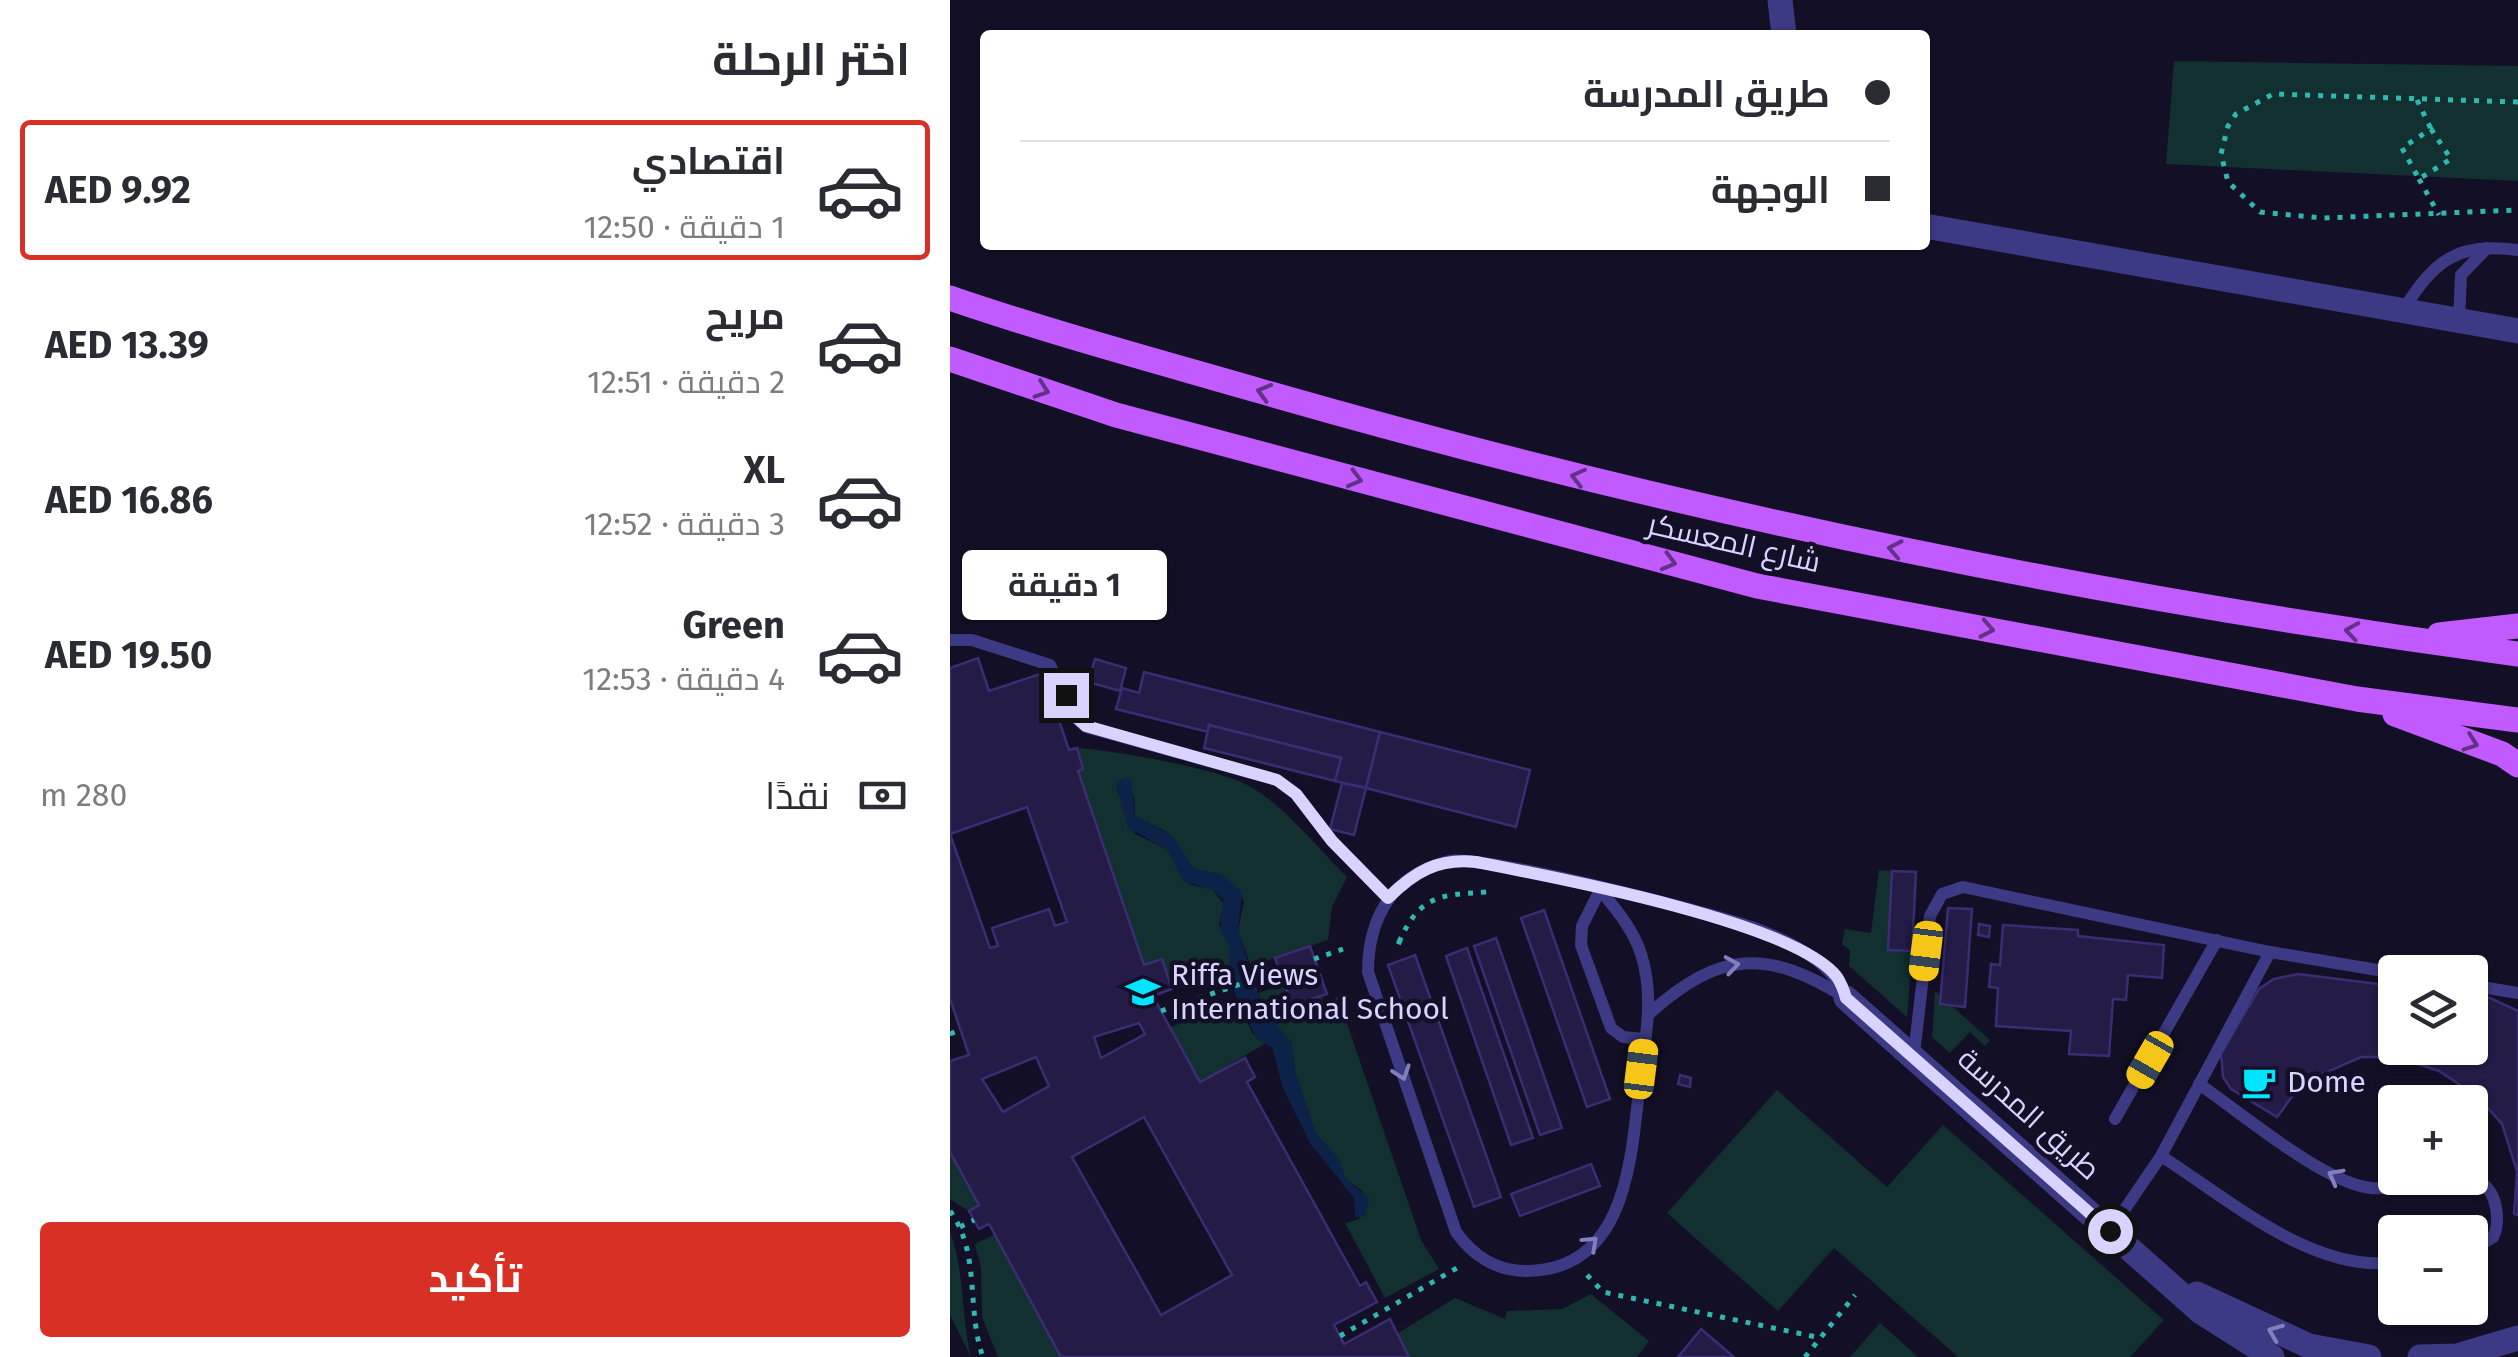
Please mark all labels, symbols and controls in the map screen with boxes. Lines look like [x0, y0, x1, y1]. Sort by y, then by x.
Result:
text: اختر الرحلة [712, 33, 910, 87]
text: طريق المدرسة [1583, 71, 1830, 117]
text: اقتصادي [632, 138, 785, 184]
icon: car [815, 145, 905, 235]
text: AED 9.92 [45, 167, 191, 213]
text: الوجهة [1711, 167, 1830, 213]
text: 1 دقيقة · 12:50 [583, 208, 785, 246]
text: مريح [705, 293, 785, 339]
icon: car [815, 300, 905, 390]
text: AED 13.39 [45, 322, 209, 368]
text: 2 دقيقة · 12:51 [587, 363, 785, 401]
one-way arrow [1033, 379, 1050, 399]
one-way arrow [1256, 383, 1273, 404]
text: XL [743, 447, 785, 493]
icon: car [815, 455, 905, 545]
one-way arrow [1346, 467, 1363, 488]
one-way arrow [1570, 468, 1587, 489]
text: AED 16.86 [45, 477, 213, 523]
text: 3 دقيقة · 12:52 [584, 505, 785, 543]
street label: شارع المعسكر [1642, 505, 1824, 582]
one-way arrow [1886, 539, 1903, 560]
callout: 1 دقيقة [963, 550, 1168, 620]
one-way arrow [1660, 551, 1677, 572]
text: 1 دقيقة [1008, 566, 1121, 604]
text: Green [683, 602, 785, 648]
icon: car [815, 610, 905, 700]
one-way arrow [1979, 618, 1995, 639]
one-way arrow [2344, 621, 2361, 642]
text: AED 19.50 [45, 632, 212, 678]
text: 4 دقيقة · 12:53 [582, 660, 785, 698]
route end [1044, 673, 1089, 718]
one-way arrow [2462, 732, 2479, 752]
icon: cash [855, 768, 910, 823]
text: نقدًا [765, 773, 830, 819]
text: 280 m [40, 776, 127, 814]
car [1907, 919, 1945, 983]
one-way arrow [1724, 955, 1740, 976]
map controls [2378, 955, 2488, 1325]
button: layers [2378, 955, 2488, 1065]
place label: Riffa Views International School [1171, 957, 1449, 1027]
school or university icon: Riffa Views International School [1124, 973, 1162, 1011]
car [2122, 1027, 2178, 1093]
car [1622, 1037, 1660, 1101]
street label: طريق المدرسة [1950, 1041, 2108, 1187]
one-way arrow [1390, 1063, 1411, 1080]
cafe icon: Dome [2240, 1063, 2278, 1101]
place label: Dome [2287, 1064, 2366, 1100]
button: + [2378, 1085, 2488, 1195]
one-way arrow [2328, 1168, 2346, 1188]
route start [2088, 1209, 2133, 1254]
button: − [2378, 1215, 2488, 1325]
button: تأكيد [40, 1222, 910, 1337]
one-way arrow [1579, 1237, 1598, 1255]
one-way arrow [2267, 1324, 2285, 1344]

